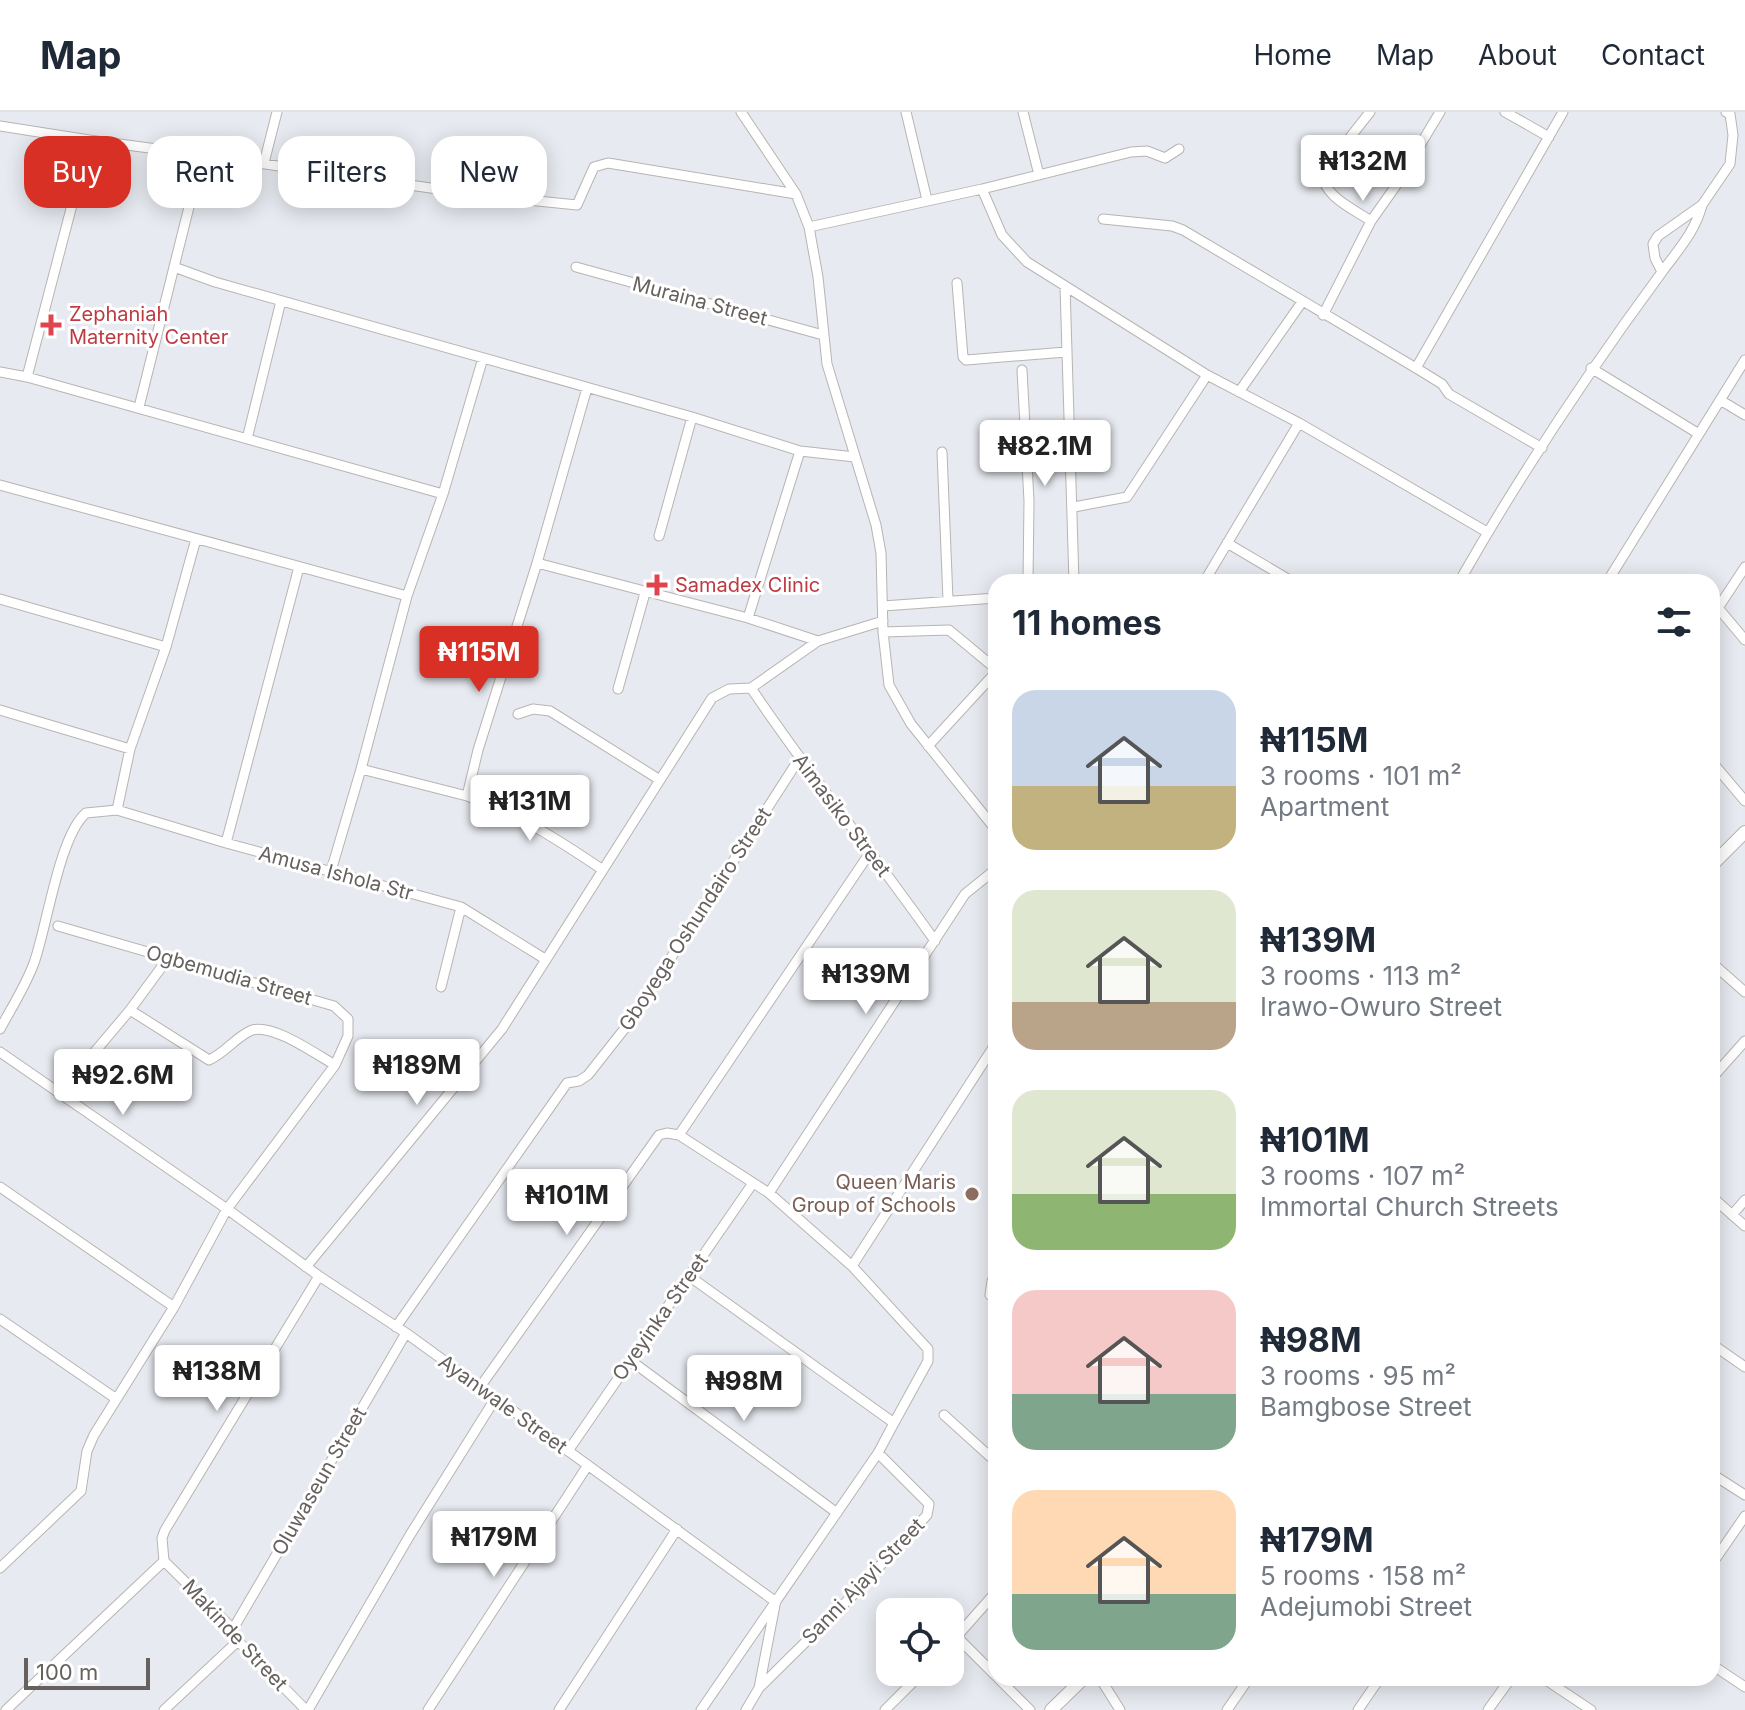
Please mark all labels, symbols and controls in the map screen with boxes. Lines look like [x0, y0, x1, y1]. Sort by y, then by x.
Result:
text: Map [40, 32, 121, 78]
text: Home [1253, 38, 1332, 72]
text: Map [1376, 38, 1434, 72]
text: About [1478, 38, 1557, 72]
text: Contact [1601, 38, 1705, 72]
pin: ₦132M [1307, 135, 1419, 203]
chip: Buy [24, 136, 131, 208]
chip: Rent [147, 136, 262, 208]
chip: Filters [278, 136, 415, 208]
chip: New [431, 136, 547, 208]
text: ₦132M [1319, 145, 1407, 176]
street label: Muraina Street [630, 271, 770, 331]
place label: Zephaniah Maternity Center [69, 302, 229, 349]
marker: Zephaniah Maternity Center [40, 314, 62, 336]
pin: ₦82.1M [980, 420, 1110, 488]
text: ₦82.1M [998, 430, 1092, 461]
place label: Samadex Clinic [675, 573, 820, 597]
marker: Samadex Clinic [646, 574, 668, 596]
icon: filters [1652, 600, 1696, 644]
text: 11 homes [1012, 602, 1162, 643]
pin: ₦115M [423, 626, 535, 694]
text: ₦115M [438, 636, 520, 667]
text: ₦115M [1260, 719, 1368, 760]
icon: home [1076, 722, 1172, 818]
street label: Aimasiko Street [788, 749, 896, 881]
text: 3 rooms · 101 m² [1260, 760, 1462, 791]
pin: ₦131M [474, 775, 586, 843]
text: ₦131M [488, 785, 572, 816]
text: Apartment [1260, 791, 1389, 822]
street label: Gboyega Oshundairo Street [614, 803, 776, 1035]
street label: Amusa Ishola Str [256, 841, 416, 905]
text: ₦139M [1260, 919, 1376, 960]
icon: home [1076, 922, 1172, 1018]
street label: Ogbemudia Street [143, 940, 315, 1010]
pin: ₦139M [810, 948, 922, 1016]
text: ₦139M [822, 958, 910, 989]
text: 3 rooms · 113 m² [1260, 960, 1461, 991]
text: Irawo-Owuro Street [1260, 991, 1502, 1022]
pin: ₦189M [361, 1039, 473, 1107]
pin: ₦92.6M [58, 1049, 188, 1117]
text: ₦189M [373, 1049, 461, 1080]
text: ₦92.6M [72, 1059, 174, 1090]
text: ₦101M [1260, 1119, 1370, 1160]
icon: home [1076, 1122, 1172, 1218]
text: 3 rooms · 107 m² [1260, 1160, 1465, 1191]
pin: ₦101M [511, 1169, 623, 1237]
place label: Queen Maris Group of Schools [792, 1170, 956, 1217]
text: ₦101M [525, 1179, 609, 1210]
marker: Queen Maris Group of Schools [963, 1185, 981, 1203]
text: Immortal Church Streets [1260, 1191, 1559, 1222]
street label: Oyeyinka Street [607, 1248, 713, 1385]
text: ₦98M [1260, 1319, 1362, 1360]
icon: home [1076, 1322, 1172, 1418]
pin: ₦138M [161, 1345, 273, 1413]
street label: Ayanwale Street [434, 1349, 572, 1459]
text: ₦138M [173, 1355, 261, 1386]
pin: ₦98M [697, 1355, 791, 1423]
text: 3 rooms · 95 m² [1260, 1360, 1456, 1391]
text: ₦98M [705, 1365, 783, 1396]
text: Bamgbose Street [1260, 1391, 1471, 1422]
street label: Oluwaseun Street [267, 1402, 371, 1560]
pin: ₦179M [438, 1511, 550, 1579]
street label: Sanni Ajayi Street [797, 1513, 930, 1649]
text: ₦179M [1260, 1519, 1374, 1560]
text: ₦179M [451, 1521, 537, 1552]
icon: home [1076, 1522, 1172, 1618]
text: 5 rooms · 158 m² [1260, 1560, 1466, 1591]
street label: Makinde Street [177, 1575, 293, 1696]
text: Adejumobi Street [1260, 1591, 1472, 1622]
map controls [876, 1598, 964, 1686]
button: locate [876, 1598, 964, 1686]
scale bar [24, 1654, 150, 1690]
text: 100 m [36, 1659, 98, 1685]

